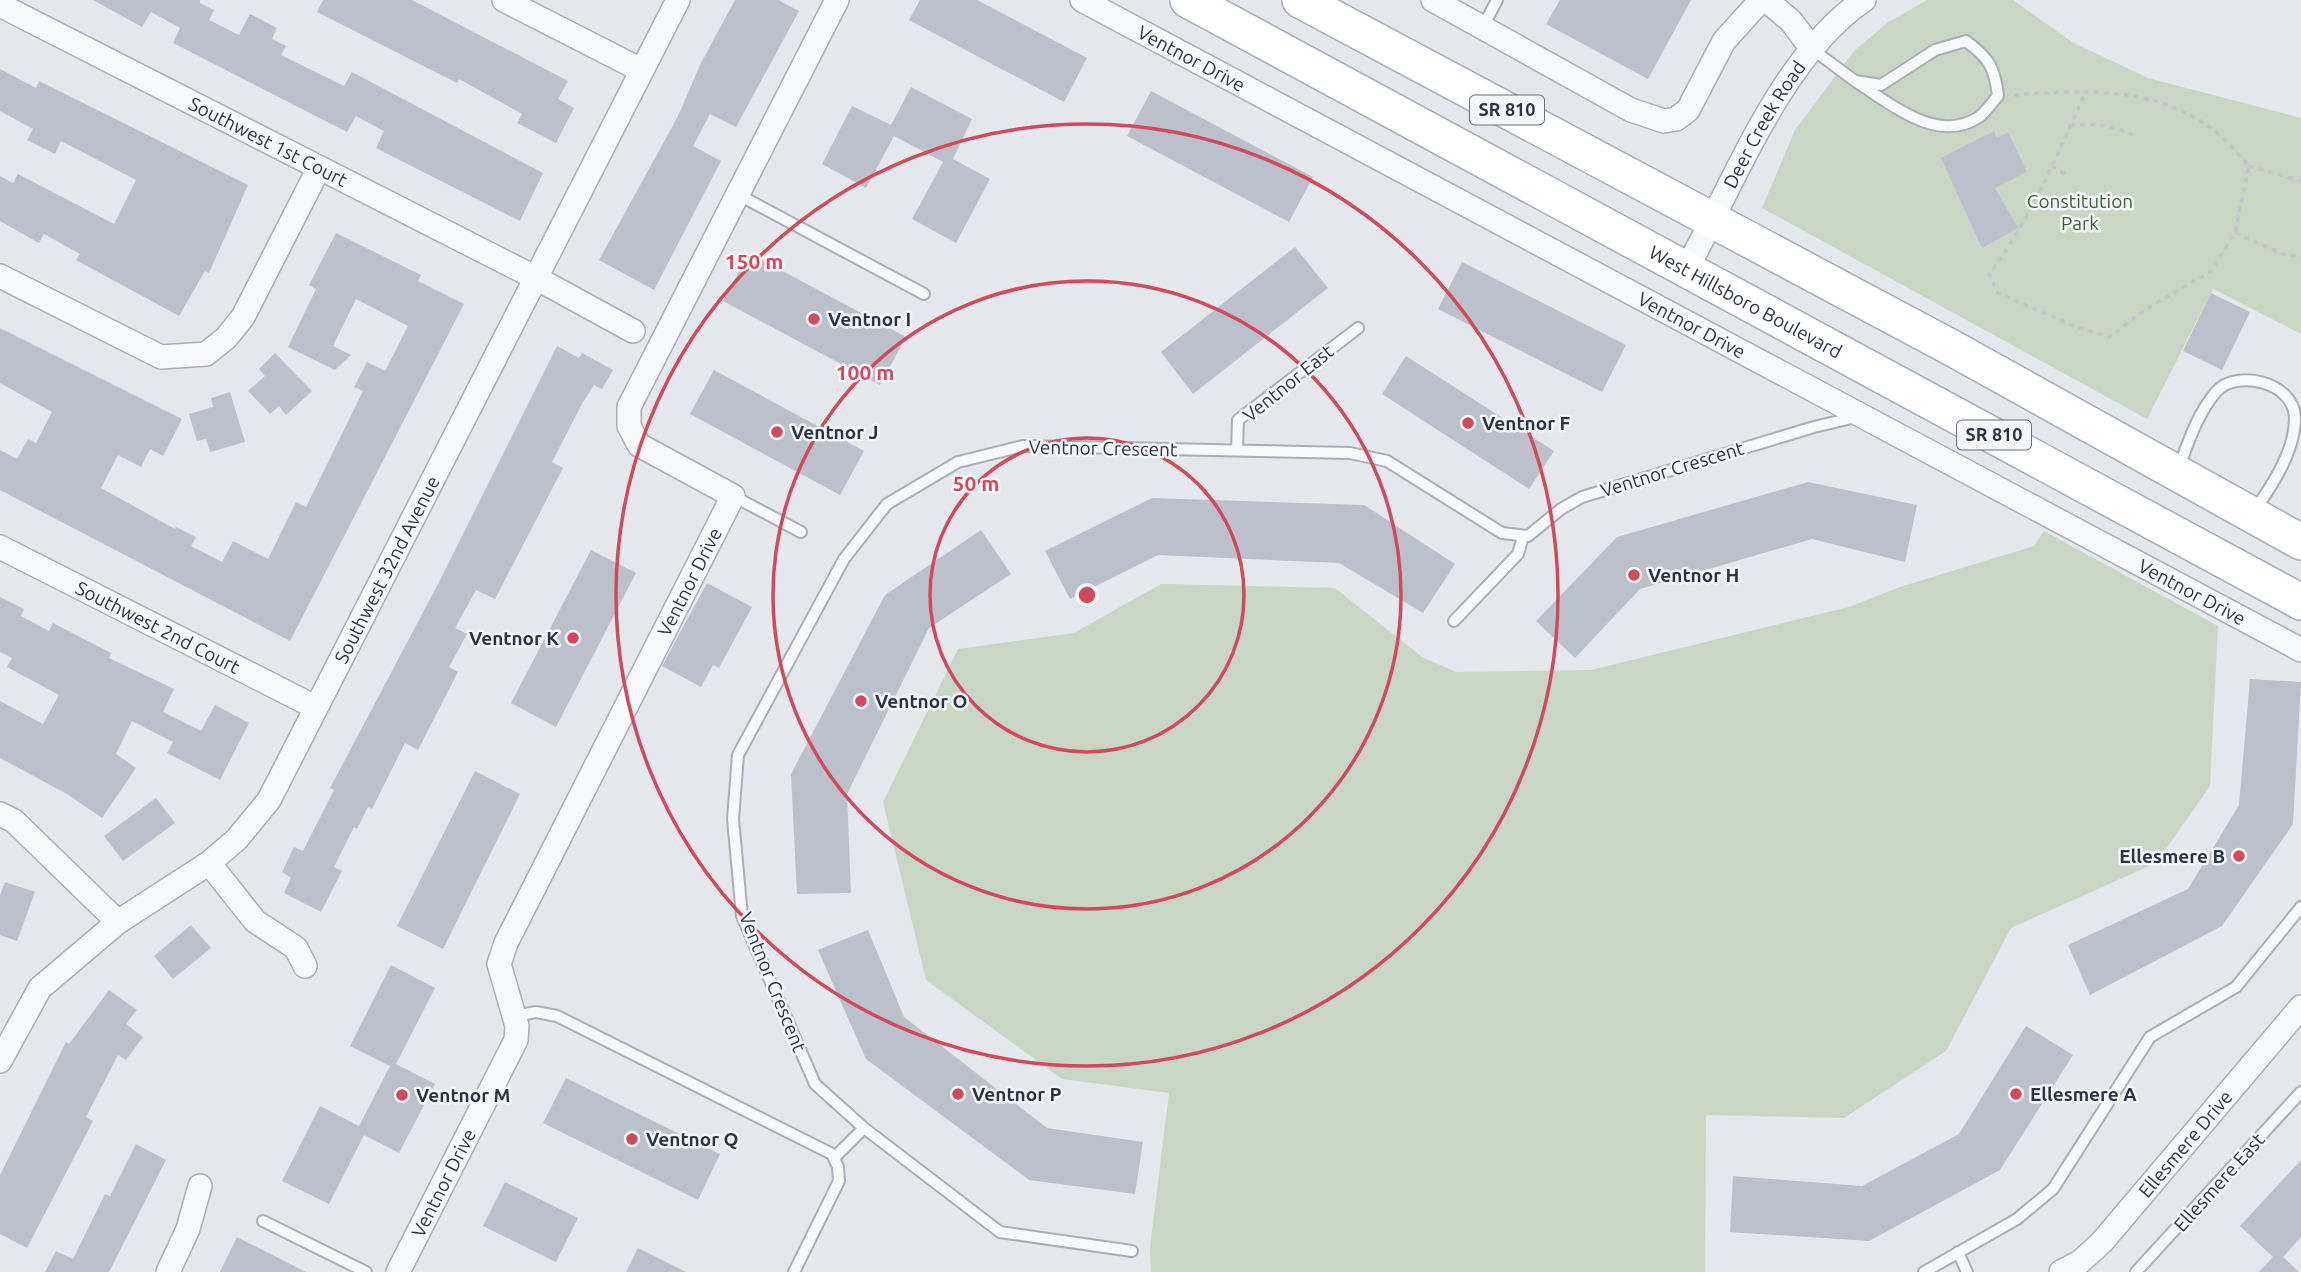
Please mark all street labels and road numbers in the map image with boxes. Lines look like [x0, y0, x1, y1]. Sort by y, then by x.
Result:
street label: Ventnor Drive [1134, 21, 1249, 96]
street label: Deer Creek Road [1719, 56, 1810, 192]
street label: Southwest 1st Court [185, 92, 352, 191]
road number: SR 810 [1470, 96, 1544, 124]
street label: West Hillsboro Boulevard [1646, 241, 1846, 363]
street label: Ventnor Drive [1634, 287, 1749, 363]
street label: Ventnor East [1238, 340, 1338, 426]
road number: SR 810 [1957, 421, 2031, 450]
street label: Ventnor Crescent [1028, 436, 1178, 460]
street label: Ventnor Crescent [1598, 437, 1747, 501]
street label: Southwest 32nd Avenue [330, 472, 444, 667]
street label: Ventnor Drive [653, 524, 726, 640]
street label: Ventnor Drive [2134, 554, 2250, 630]
street label: Southwest 2nd Court [72, 576, 244, 678]
street label: Ventnor Crescent [735, 909, 811, 1056]
street label: Ellesmere Drive [2134, 1086, 2237, 1202]
street label: Ventnor Drive [407, 1125, 480, 1241]
street label: Ellesmere East [2169, 1128, 2269, 1236]

